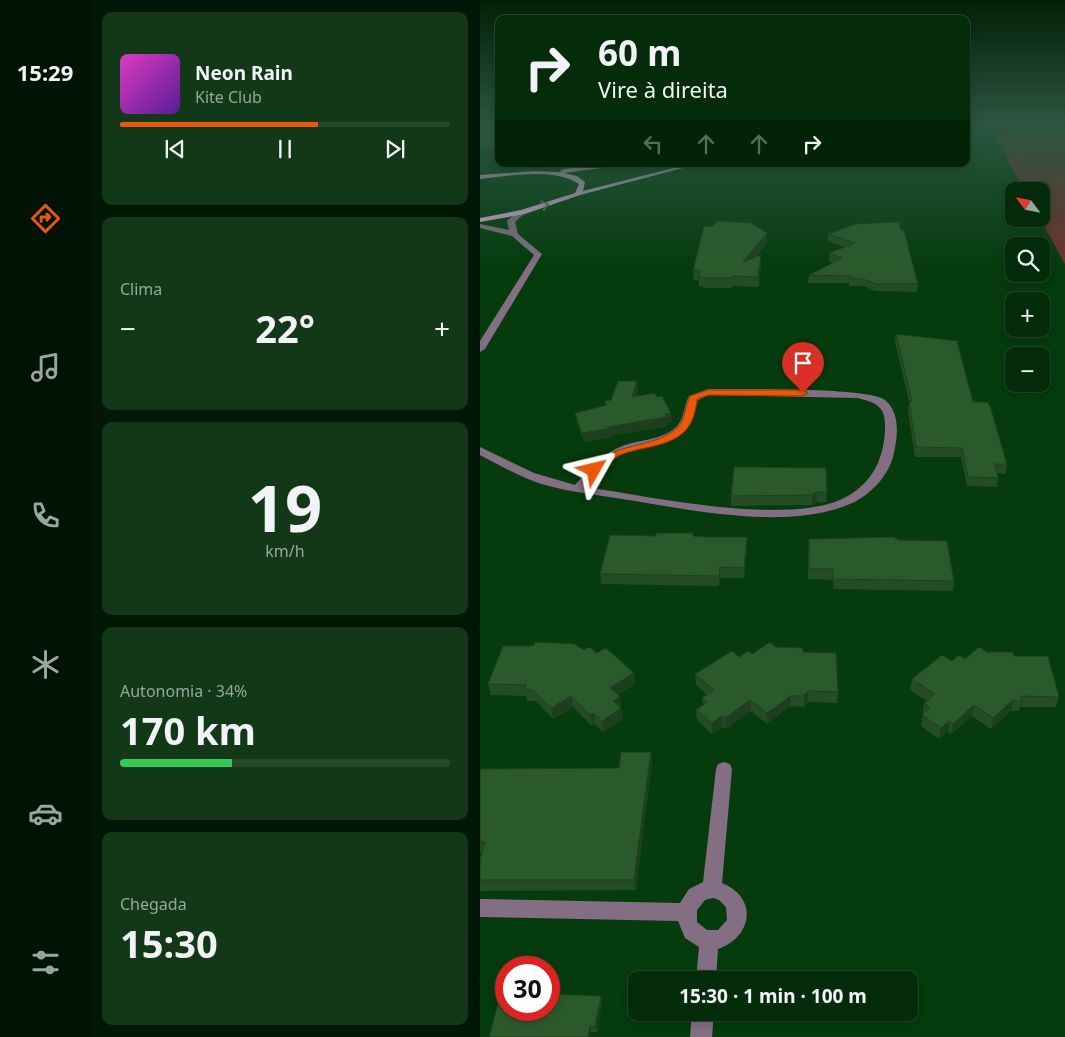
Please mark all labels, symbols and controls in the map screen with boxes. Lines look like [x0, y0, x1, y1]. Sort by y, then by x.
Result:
text: 60 m [598, 29, 681, 76]
icon: right [515, 35, 580, 100]
text: 15:29 [17, 57, 73, 87]
text: Neon Rain [195, 60, 293, 86]
text: Vire à direita [598, 74, 728, 104]
text: Kite Club [195, 86, 262, 108]
icon: left [639, 130, 667, 158]
icon: ahead [692, 130, 720, 158]
icon: ahead [745, 130, 773, 158]
icon: right [798, 130, 826, 158]
icon: previous [161, 135, 189, 163]
icon: pause [271, 135, 299, 163]
icon: next [381, 135, 409, 163]
north arrow [1005, 182, 1050, 228]
map controls [1005, 182, 1050, 392]
icon: directions [28, 201, 63, 236]
one-way arrow [540, 201, 548, 211]
button: search [1005, 237, 1050, 282]
text: Clima [120, 278, 162, 300]
button: + [1005, 292, 1050, 337]
text: 22° [255, 302, 315, 354]
text: − [120, 309, 136, 347]
text: + [434, 309, 450, 347]
pin [782, 342, 824, 393]
button: − [1005, 347, 1050, 392]
icon: arrive [789, 349, 817, 377]
icon: music [28, 350, 63, 385]
position arrow [567, 443, 619, 495]
text: 19 [248, 463, 322, 551]
icon: phone [28, 498, 63, 533]
text: km/h [265, 540, 305, 562]
icon: climate [28, 647, 63, 682]
text: Autonomia · 34% [120, 680, 247, 702]
text: 170 km [120, 704, 256, 756]
icon: car [28, 796, 63, 831]
text: Chegada [120, 893, 187, 915]
text: 15:30 [120, 917, 218, 969]
icon: filters [28, 945, 63, 980]
speed limit sign: 30 [495, 956, 560, 1021]
text: 15:30 · 1 min · 100 m [679, 983, 867, 1009]

